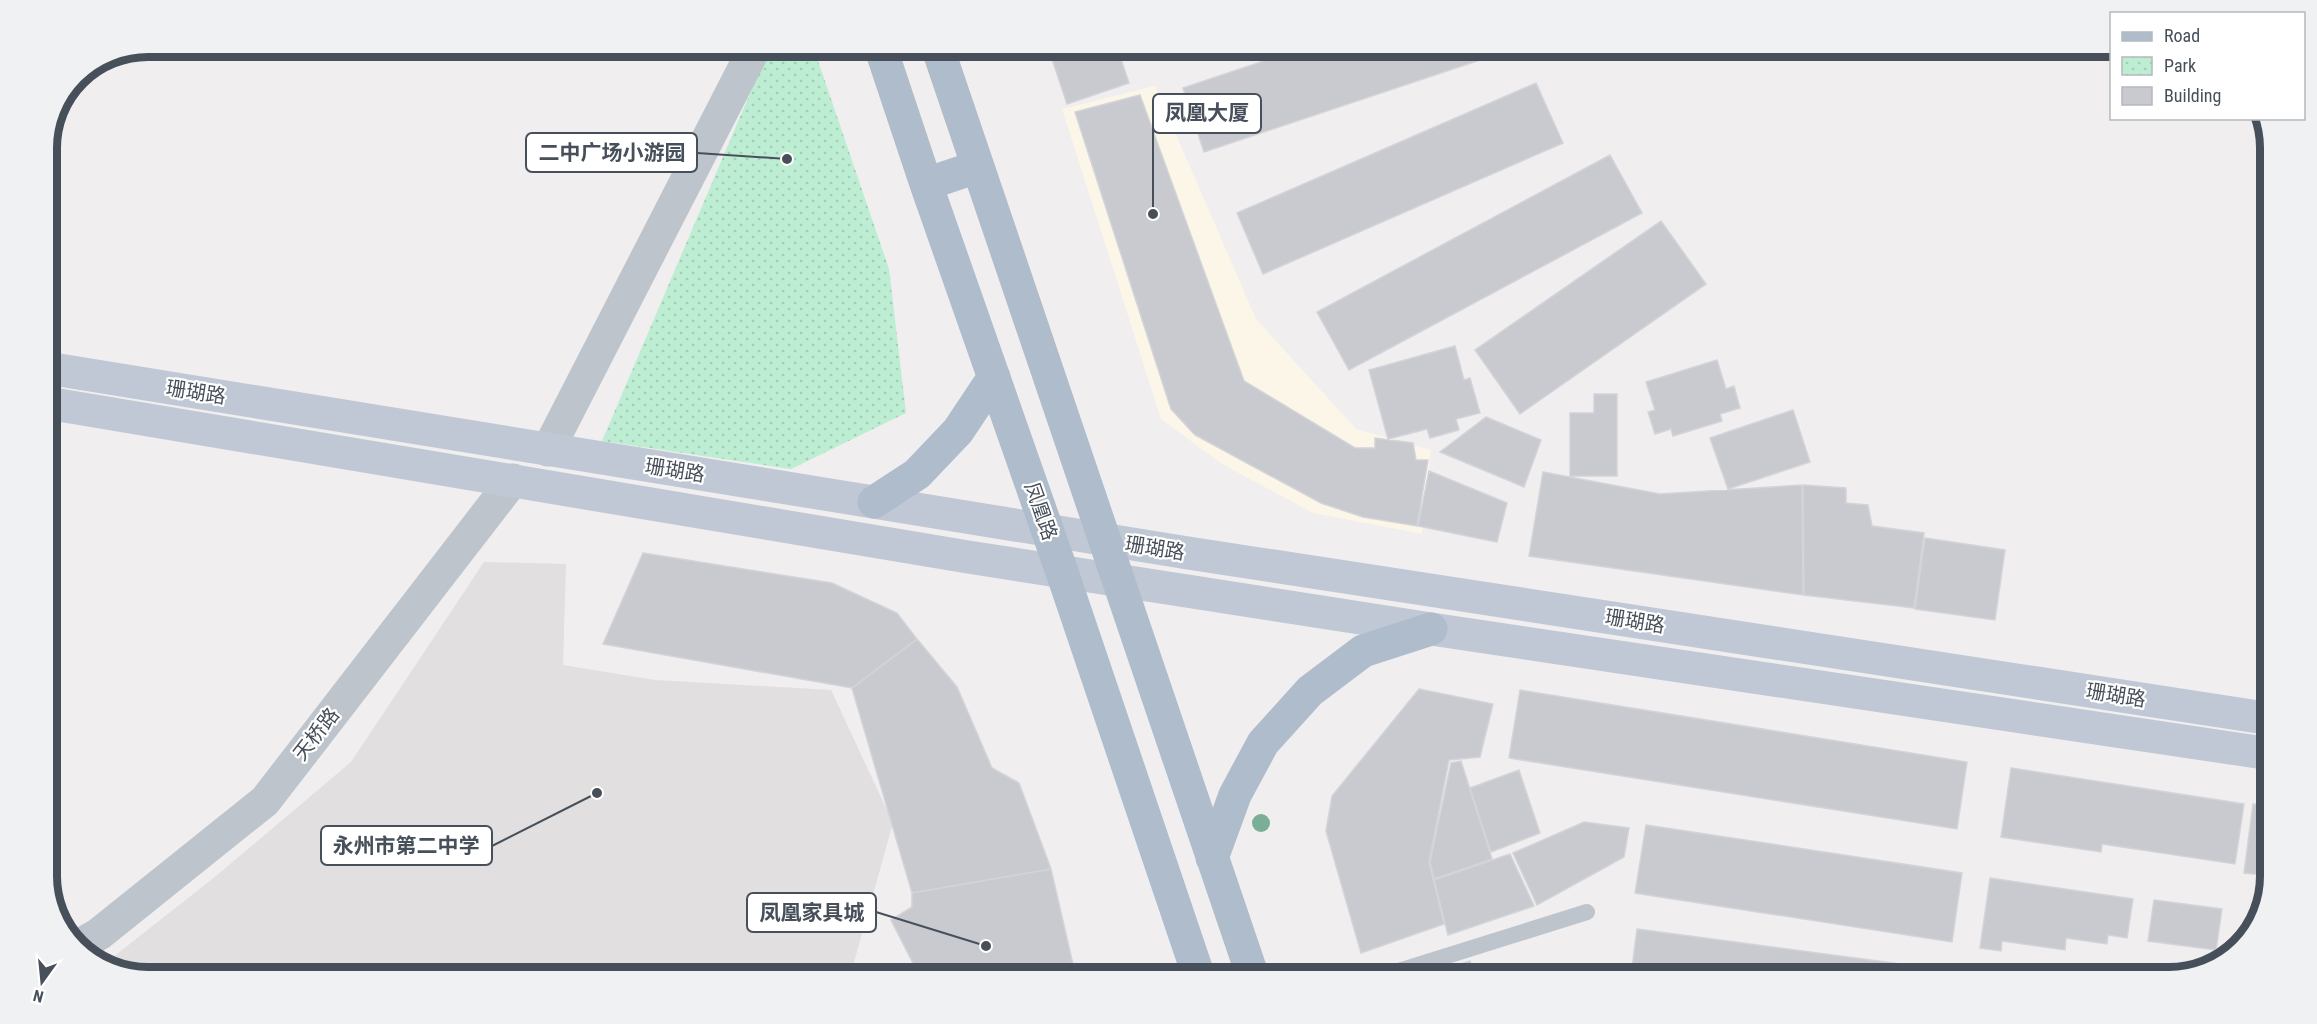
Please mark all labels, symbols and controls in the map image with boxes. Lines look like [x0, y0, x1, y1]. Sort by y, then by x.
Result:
legend [2110, 12, 2305, 120]
text: Road [2164, 25, 2200, 46]
text: Park [2164, 55, 2196, 76]
text: Building [2164, 85, 2221, 106]
callout: 凤凰大厦 [1153, 94, 1261, 133]
text: 凤凰大厦 [1165, 101, 1249, 125]
callout: 二中广场小游园 [526, 133, 697, 172]
text: 二中广场小游园 [539, 141, 686, 165]
street label: 珊瑚路 [164, 375, 228, 409]
street label: 珊瑚路 [643, 453, 707, 487]
street label: 凤凰路 [1020, 479, 1062, 543]
street label: 珊瑚路 [1123, 531, 1187, 565]
street label: 珊瑚路 [1603, 604, 1667, 638]
street label: 珊瑚路 [2084, 678, 2148, 712]
street label: 天桥路 [288, 703, 344, 765]
callout: 永州市第二中学 [321, 826, 492, 865]
text: 永州市第二中学 [333, 834, 480, 858]
callout: 凤凰家具城 [747, 893, 876, 932]
text: 凤凰家具城 [760, 901, 865, 925]
north arrow [12, 952, 72, 1012]
text: N [31, 986, 45, 1006]

